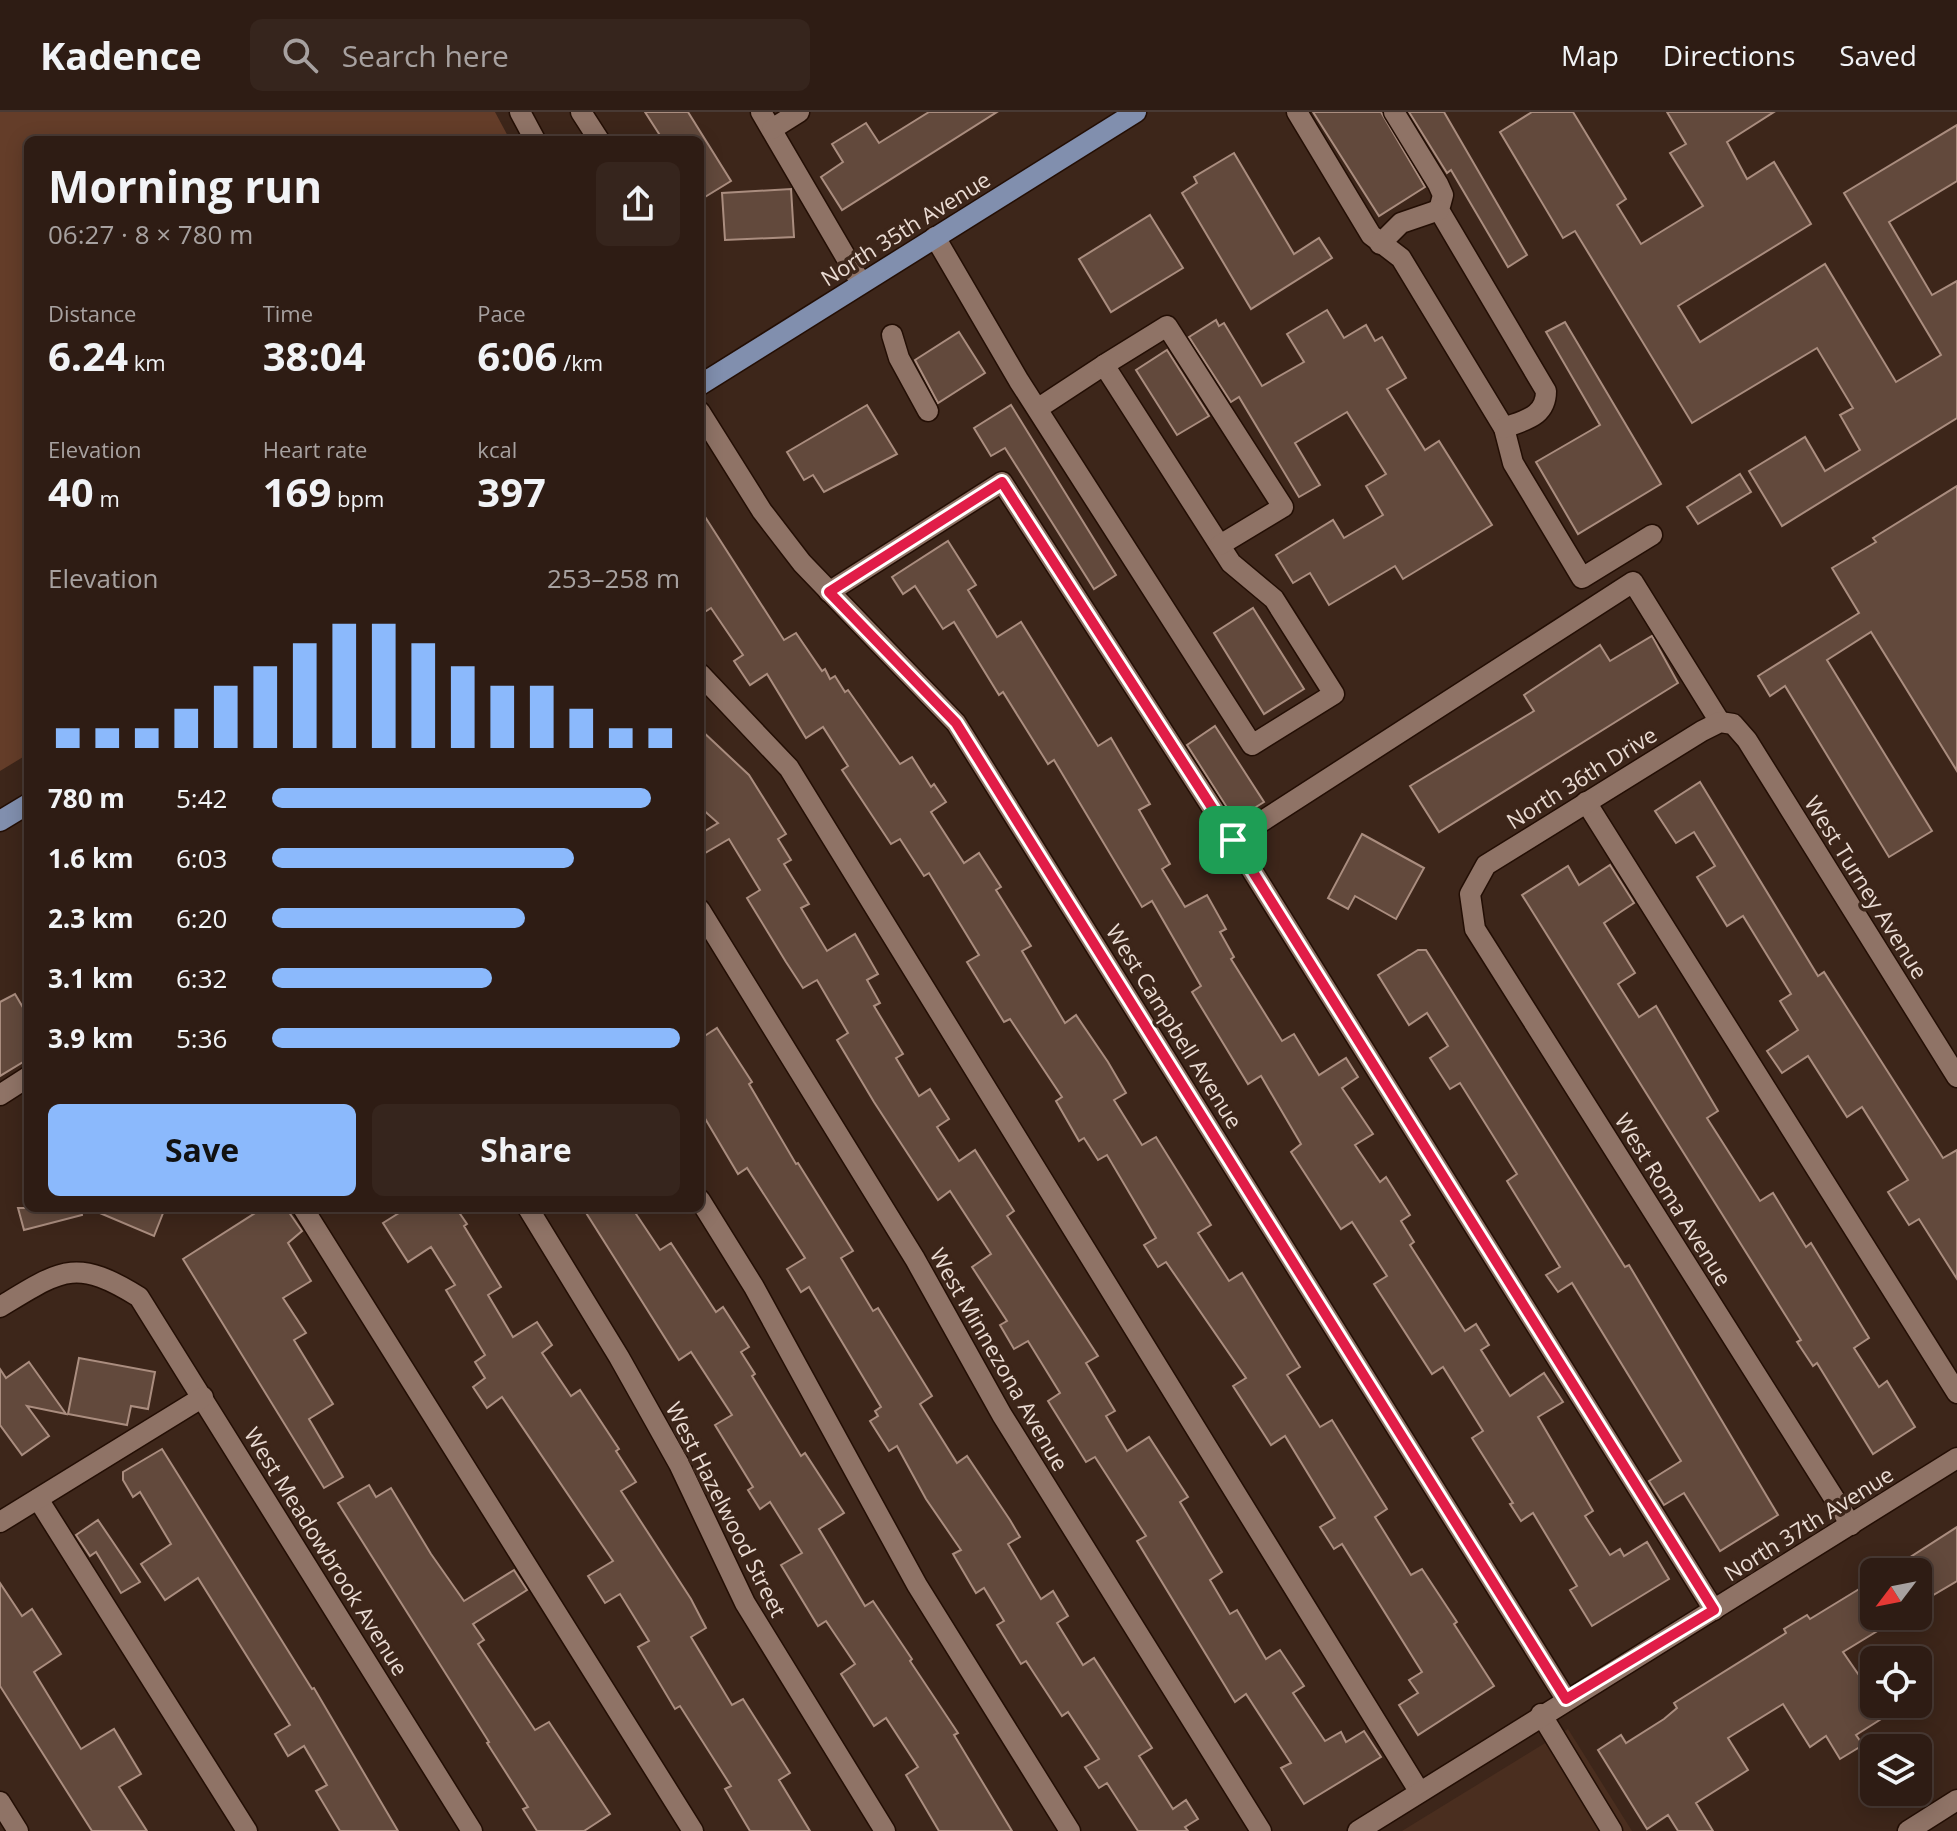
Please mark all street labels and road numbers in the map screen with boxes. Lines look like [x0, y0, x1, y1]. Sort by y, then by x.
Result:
street label: North 35th Avenue [815, 164, 995, 292]
street label: North 36th Drive [1500, 719, 1662, 835]
street label: West Turney Avenue [1799, 790, 1935, 984]
street label: West Campbell Avenue [1100, 918, 1250, 1134]
street label: West Roma Avenue [1609, 1107, 1739, 1291]
street label: West Minnezona Avenue [924, 1242, 1076, 1476]
street label: West Hazelwood Street [660, 1396, 794, 1622]
street label: West Meadowbrook Avenue [238, 1421, 416, 1681]
street label: North 37th Avenue [1718, 1459, 1898, 1587]

